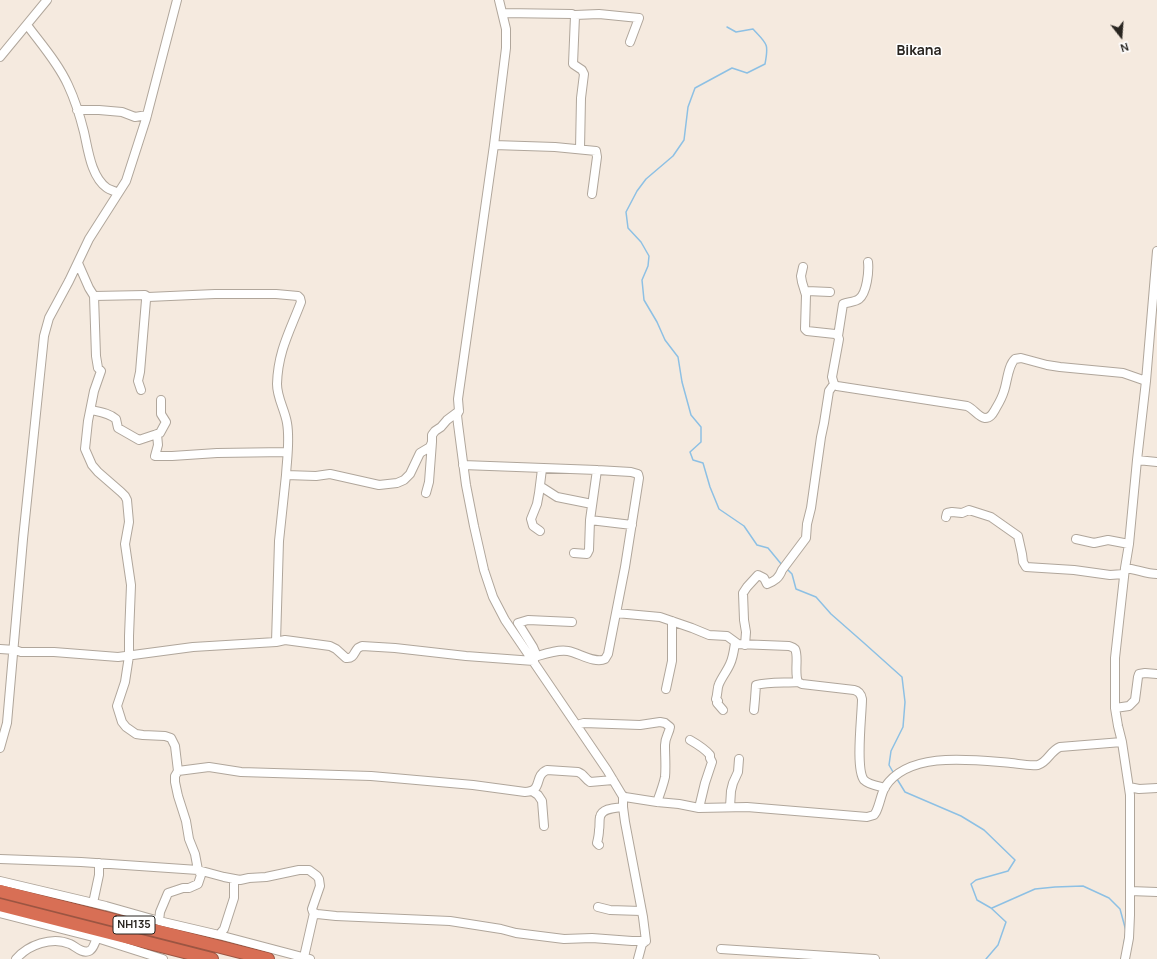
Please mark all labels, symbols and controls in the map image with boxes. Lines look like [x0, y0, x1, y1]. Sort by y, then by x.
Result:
north arrow [1101, 16, 1141, 56]
text: N [1119, 40, 1131, 56]
district label: Bikana [896, 43, 942, 59]
road number: NH135 [113, 916, 155, 934]

